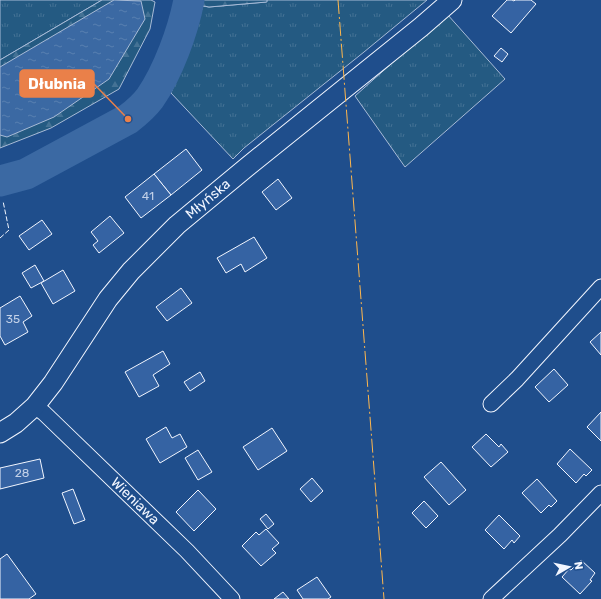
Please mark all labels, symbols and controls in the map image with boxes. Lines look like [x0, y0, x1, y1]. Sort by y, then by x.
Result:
callout: Dłubnia [20, 70, 94, 97]
text: Dłubnia [28, 75, 86, 93]
street label: Młyńska [182, 175, 234, 223]
house number: 41 [142, 189, 154, 203]
house number: 35 [6, 312, 20, 326]
house number: 28 [15, 466, 29, 480]
street label: Wieniawa [107, 474, 163, 528]
north arrow [549, 547, 589, 587]
text: N [571, 561, 585, 571]

